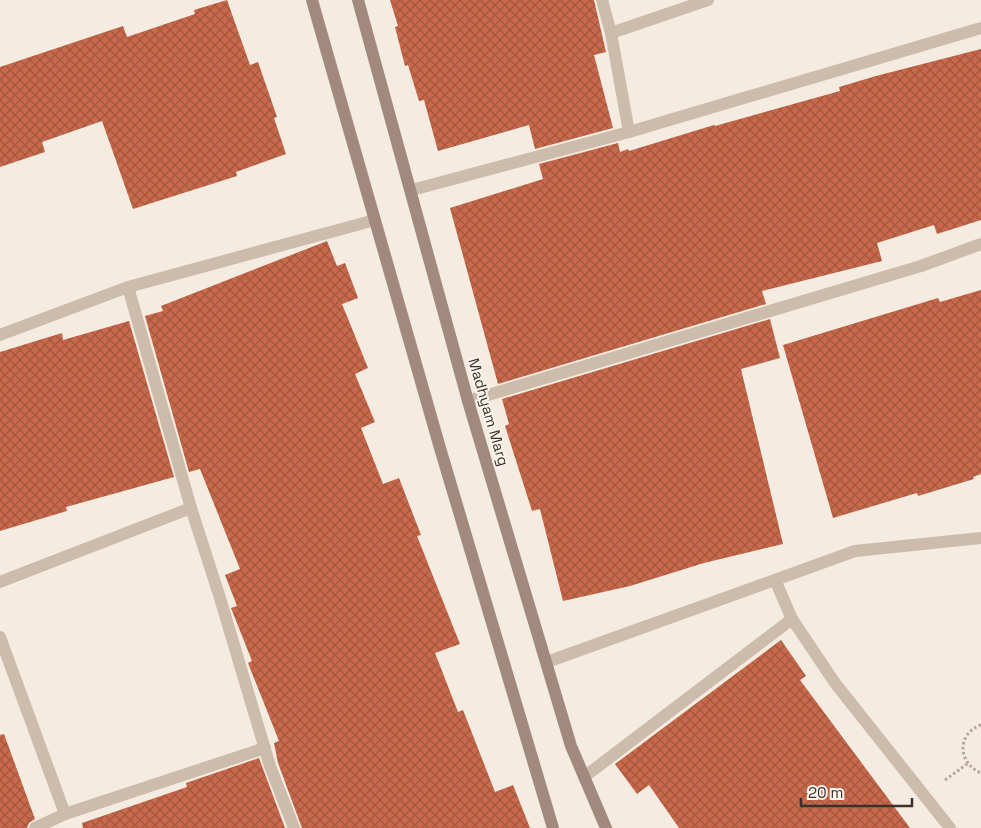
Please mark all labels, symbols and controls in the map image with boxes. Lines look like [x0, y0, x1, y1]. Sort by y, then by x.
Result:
street label: Madhyam Marg [465, 356, 513, 468]
scale bar [801, 776, 912, 808]
text: 20 m [808, 783, 843, 802]

